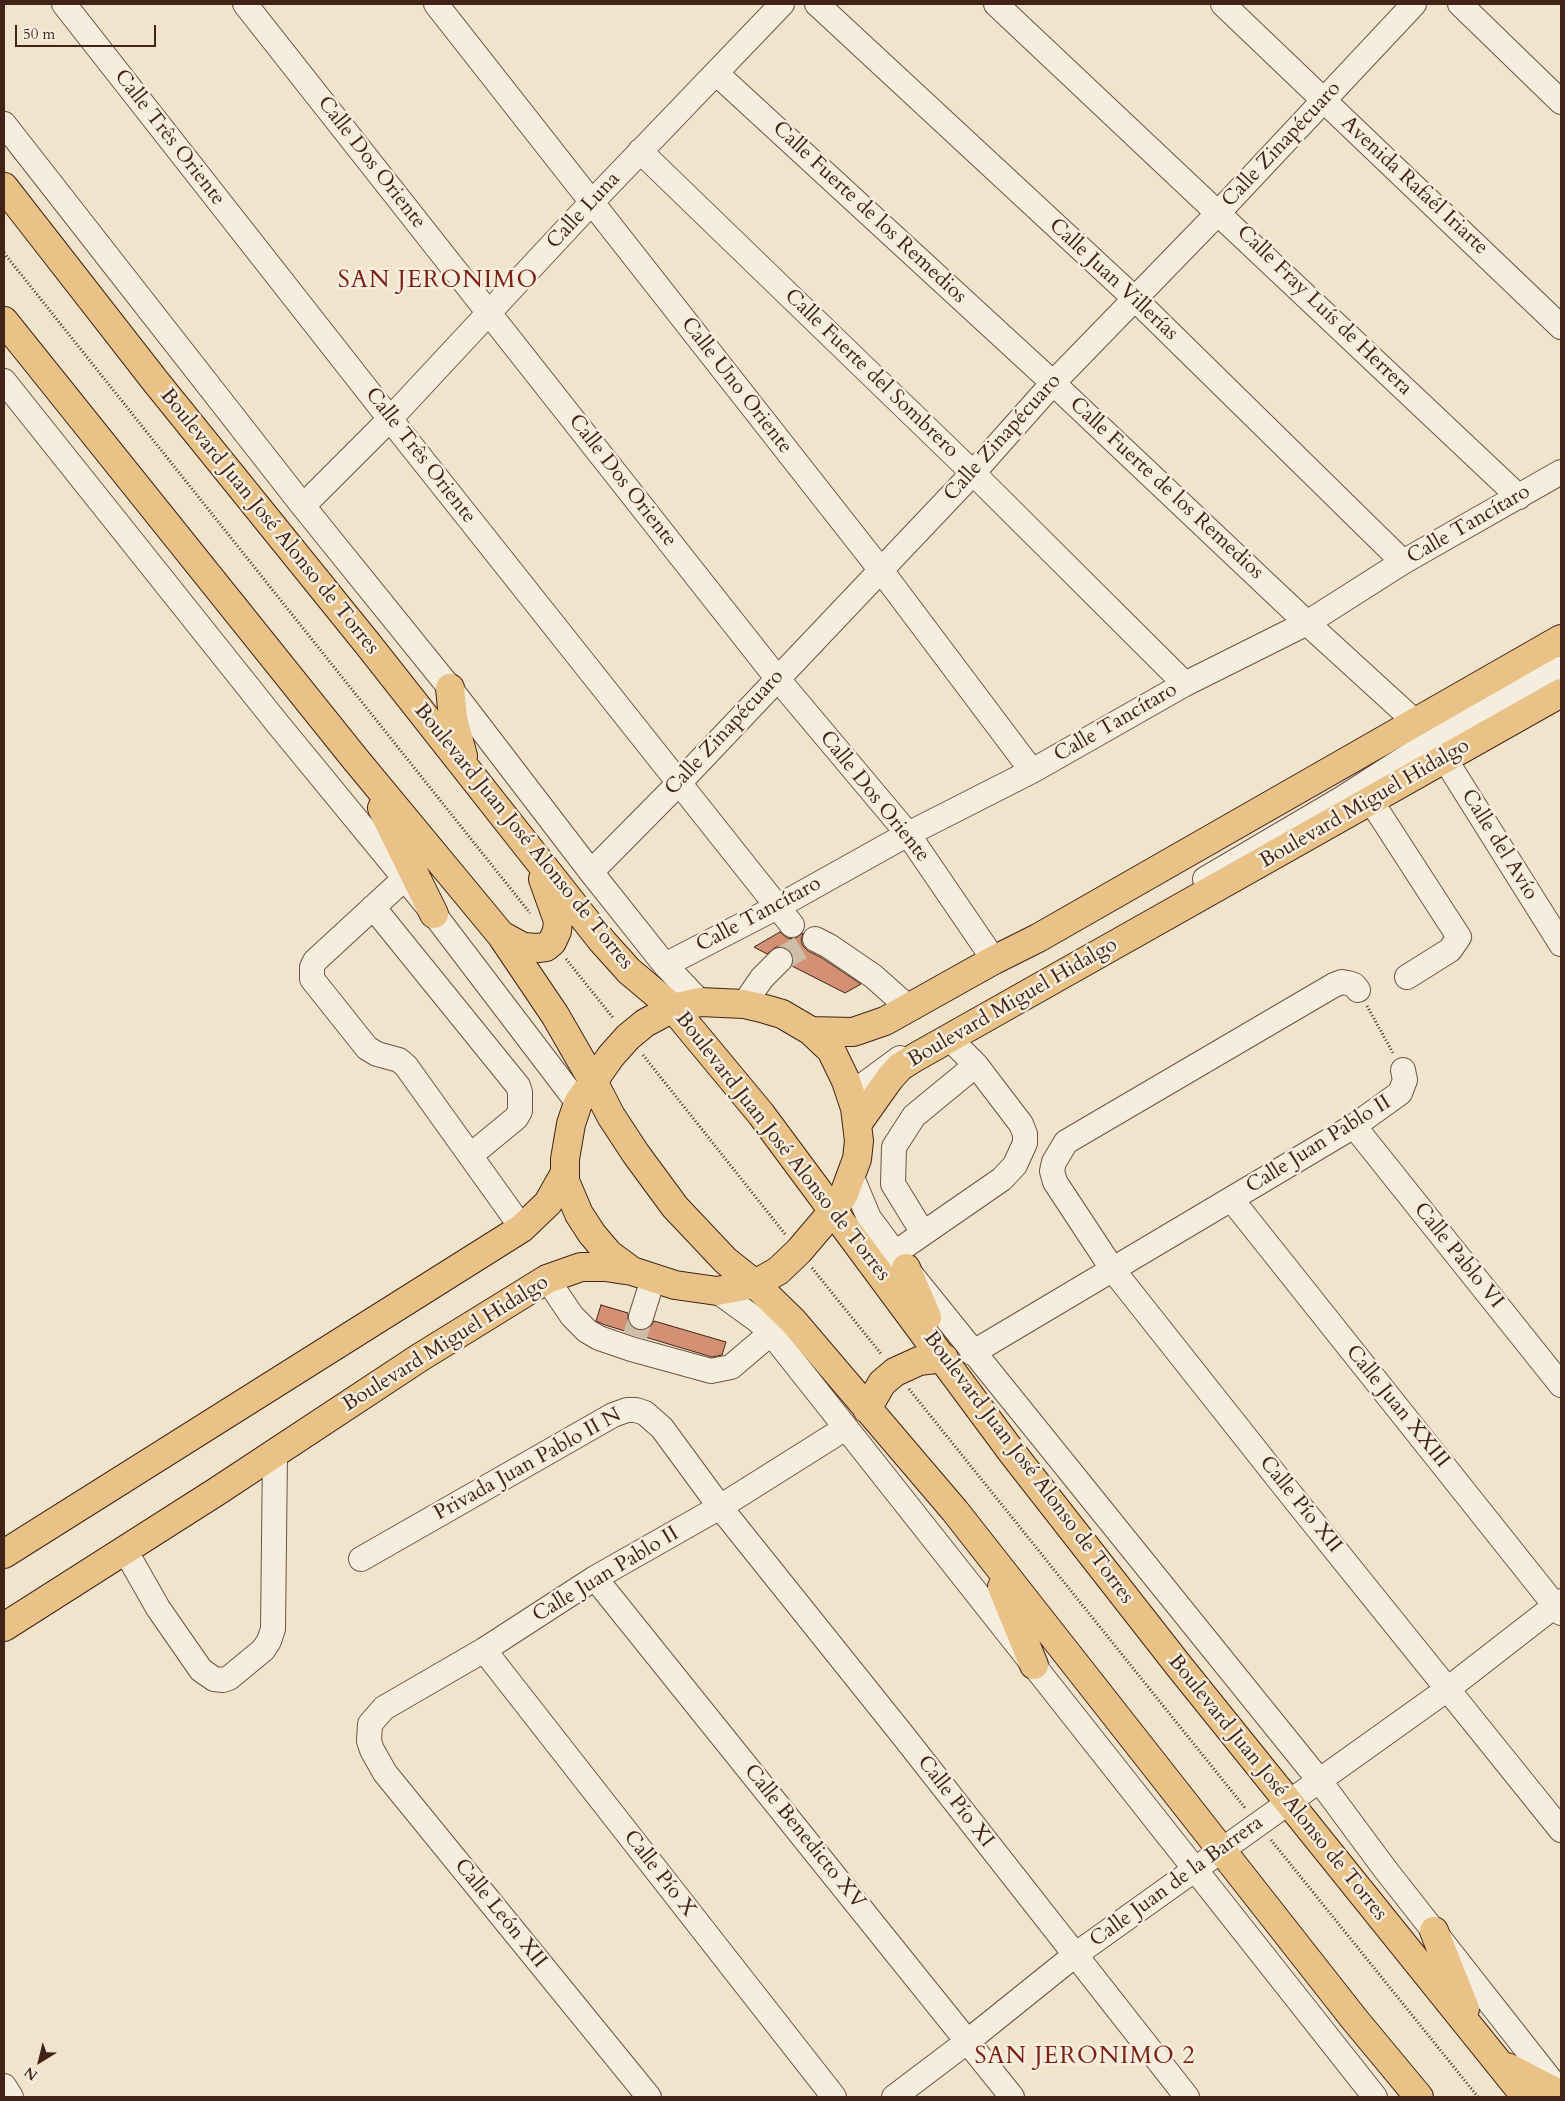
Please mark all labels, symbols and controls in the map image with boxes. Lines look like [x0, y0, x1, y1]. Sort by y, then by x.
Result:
scale bar [18, 15, 159, 47]
text: 50 m [23, 24, 55, 44]
street label: Calle Três Oriente [108, 65, 230, 211]
street label: Calle Zinapécuaro [1217, 77, 1347, 213]
street label: Calle Dos Oriente [311, 92, 431, 234]
street label: Avenida Rafaél Iriarte [1335, 111, 1493, 261]
street label: Calle Fuerte de los Remedios [767, 116, 971, 310]
street label: Calle Luna [542, 167, 626, 255]
street label: Calle Juan Villerías [1043, 214, 1183, 346]
street label: Calle Fray Luís de Herrera [1231, 221, 1417, 401]
district label: SAN JERONIMO [336, 267, 540, 295]
street label: Calle Fuerte del Sombrero [779, 284, 963, 464]
street label: Calle Uno Oriente [675, 313, 797, 459]
street label: Calle Zinapécuaro [939, 369, 1067, 507]
street label: Calle Três Oriente [359, 383, 481, 529]
street label: Boulevard Juan José Alonso de Torres [154, 384, 384, 660]
street label: Calle Fuerte de los Remedios [1064, 392, 1268, 586]
street label: Calle Dos Oriente [562, 410, 682, 552]
street label: Calle Tancítaro [1403, 480, 1535, 570]
street label: Calle Zinapécuaro [660, 665, 790, 801]
street label: Calle Tancítaro [1050, 678, 1182, 768]
street label: Boulevard Juan José Alonso de Torres [408, 699, 638, 975]
street label: Calle Dos Oriente [813, 726, 935, 868]
street label: Boulevard Miguel Hidalgo [1256, 734, 1474, 874]
street label: Calle del Avío [1455, 785, 1543, 905]
street label: Calle Tancítaro [692, 872, 826, 958]
street label: Boulevard Miguel Hidalgo [904, 933, 1122, 1073]
street label: Boulevard Juan José Alonso de Torres [669, 1007, 895, 1287]
street label: Calle Juan Pablo II [1242, 1090, 1396, 1200]
street label: Calle Pablo VI [1408, 1198, 1508, 1314]
street label: Boulevard Miguel Hidalgo [338, 1270, 554, 1418]
street label: Boulevard Juan José Alonso de Torres [917, 1327, 1139, 1609]
street label: Calle Juan XXIII [1340, 1340, 1454, 1474]
street label: Privada Juan Pablo II N [430, 1403, 626, 1527]
street label: Calle Pío XII [1253, 1452, 1347, 1558]
street label: Calle Juan Pablo II [528, 1522, 684, 1628]
street label: Boulevard Juan José Alonso de Torres [1162, 1650, 1392, 1926]
street label: Calle Pío XI [911, 1751, 999, 1853]
street label: Calle Benedicto XV [738, 1760, 870, 1914]
street label: Calle Juan de la Barrera [1086, 1811, 1268, 1953]
street label: Calle Pío X [617, 1826, 701, 1922]
street label: Calle León XII [448, 1854, 552, 1974]
north arrow [15, 2036, 65, 2086]
district label: SAN JERONIMO 2 [973, 2043, 1197, 2071]
text: N [20, 2062, 41, 2085]

